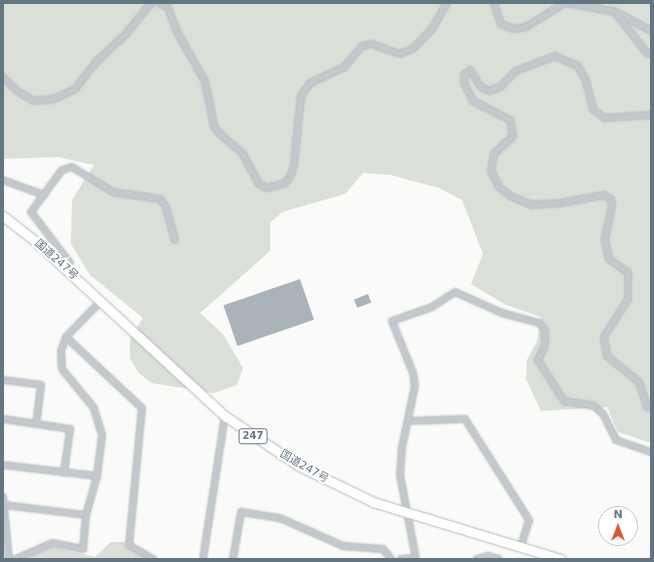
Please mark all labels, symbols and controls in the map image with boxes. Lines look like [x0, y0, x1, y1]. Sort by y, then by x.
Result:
street label: 国道247号 [32, 237, 80, 283]
road number: 247 [238, 428, 268, 444]
street label: 国道247号 [277, 448, 331, 486]
north arrow [598, 506, 638, 546]
text: N [613, 508, 623, 521]

